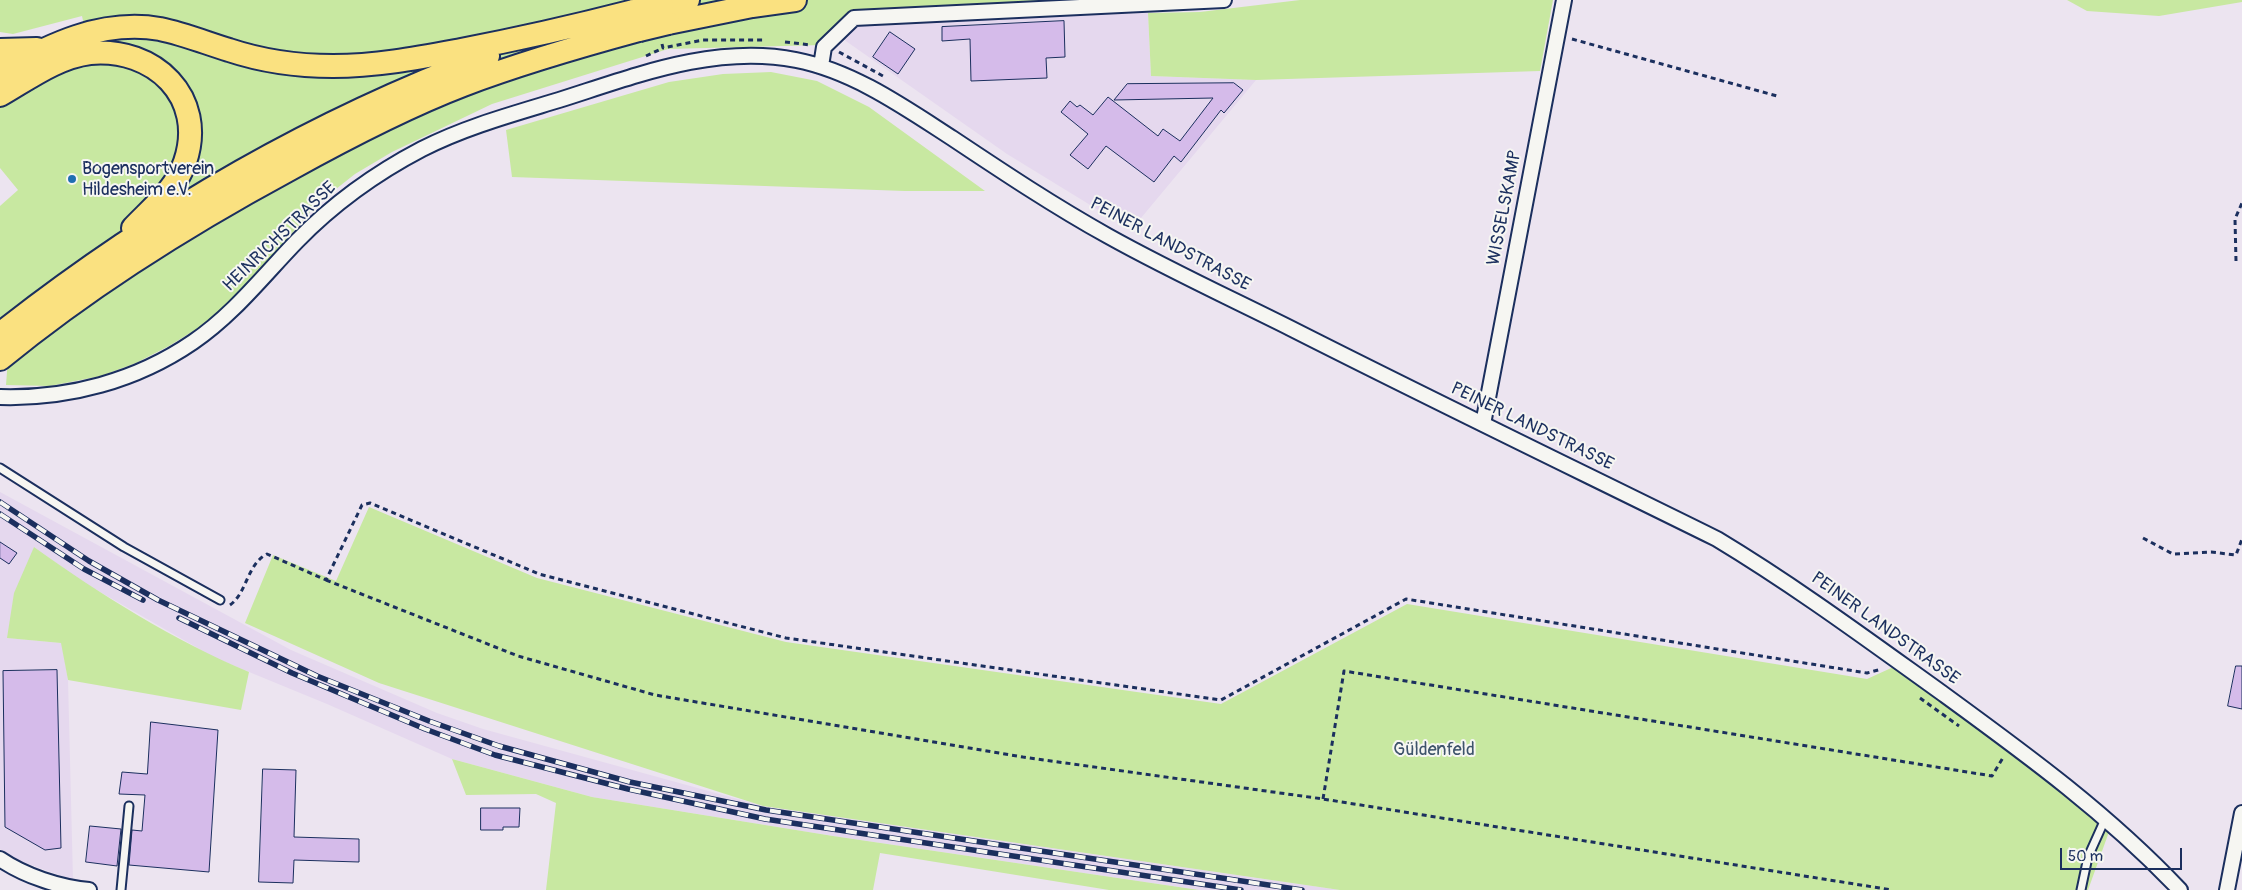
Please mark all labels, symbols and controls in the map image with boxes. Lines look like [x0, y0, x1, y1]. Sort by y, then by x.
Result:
street label: WISSELSKAMP [1483, 149, 1527, 267]
place label: Bogensportverein Hildesheim e.V. [82, 158, 214, 200]
marker: Bogensportverein Hildesheim e.V. [66, 173, 78, 185]
street label: HEINRICHSTRASSE [219, 178, 341, 296]
street label: PEINER LANDSTRASSE [1086, 194, 1254, 296]
street label: PEINER LANDSTRASSE [1447, 378, 1617, 476]
street label: PEINER LANDSTRASSE [1806, 568, 1964, 690]
park label: Güldenfeld [1393, 739, 1475, 761]
scale bar [2062, 838, 2184, 870]
text: 50 m [2068, 847, 2103, 866]

